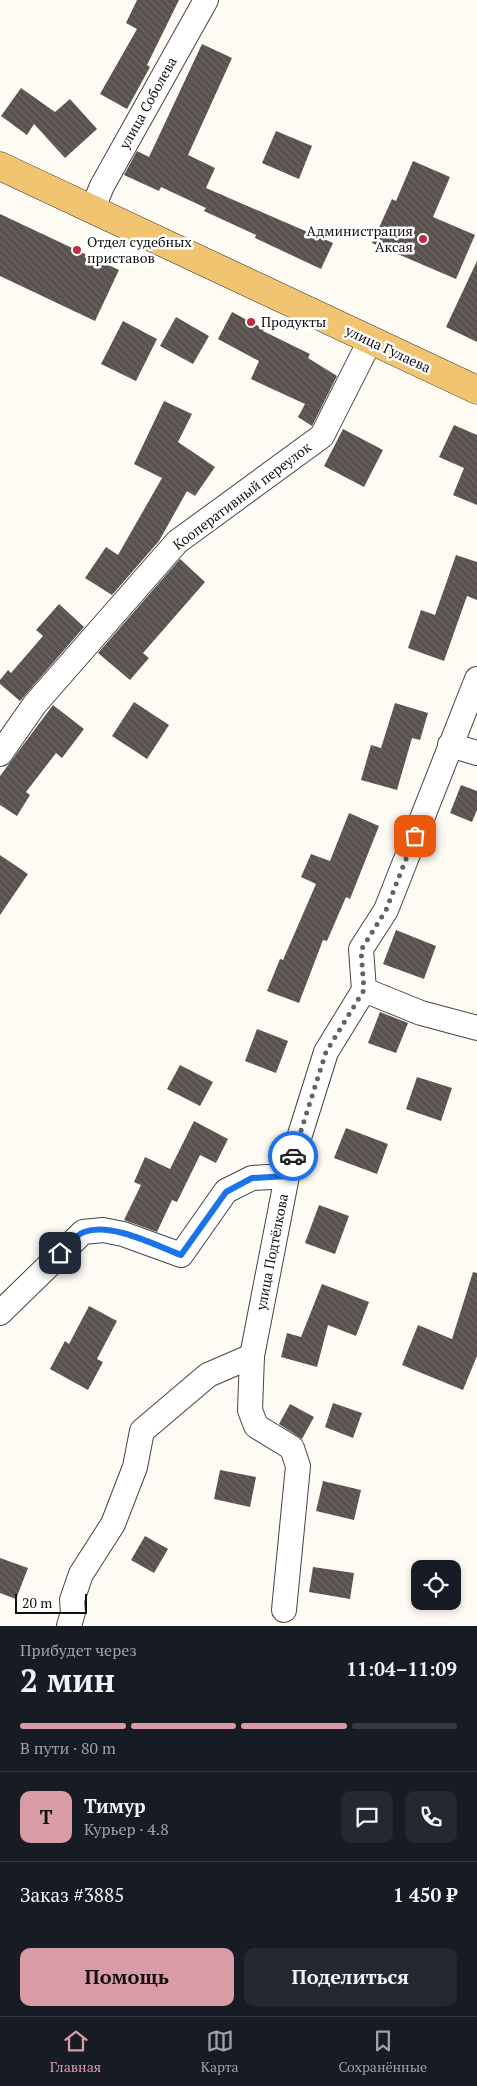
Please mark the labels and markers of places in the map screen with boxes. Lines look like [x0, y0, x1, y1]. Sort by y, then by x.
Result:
place label: Администрация Аксая [307, 221, 413, 256]
place label: Отдел судебных приставов [87, 232, 193, 267]
marker: Администрация Аксая [417, 233, 429, 245]
marker: Отдел судебных приставов [71, 244, 83, 256]
place label: Продукты [261, 312, 326, 331]
marker: Продукты [245, 316, 257, 328]
pin [394, 815, 436, 857]
pin [39, 1232, 81, 1274]

